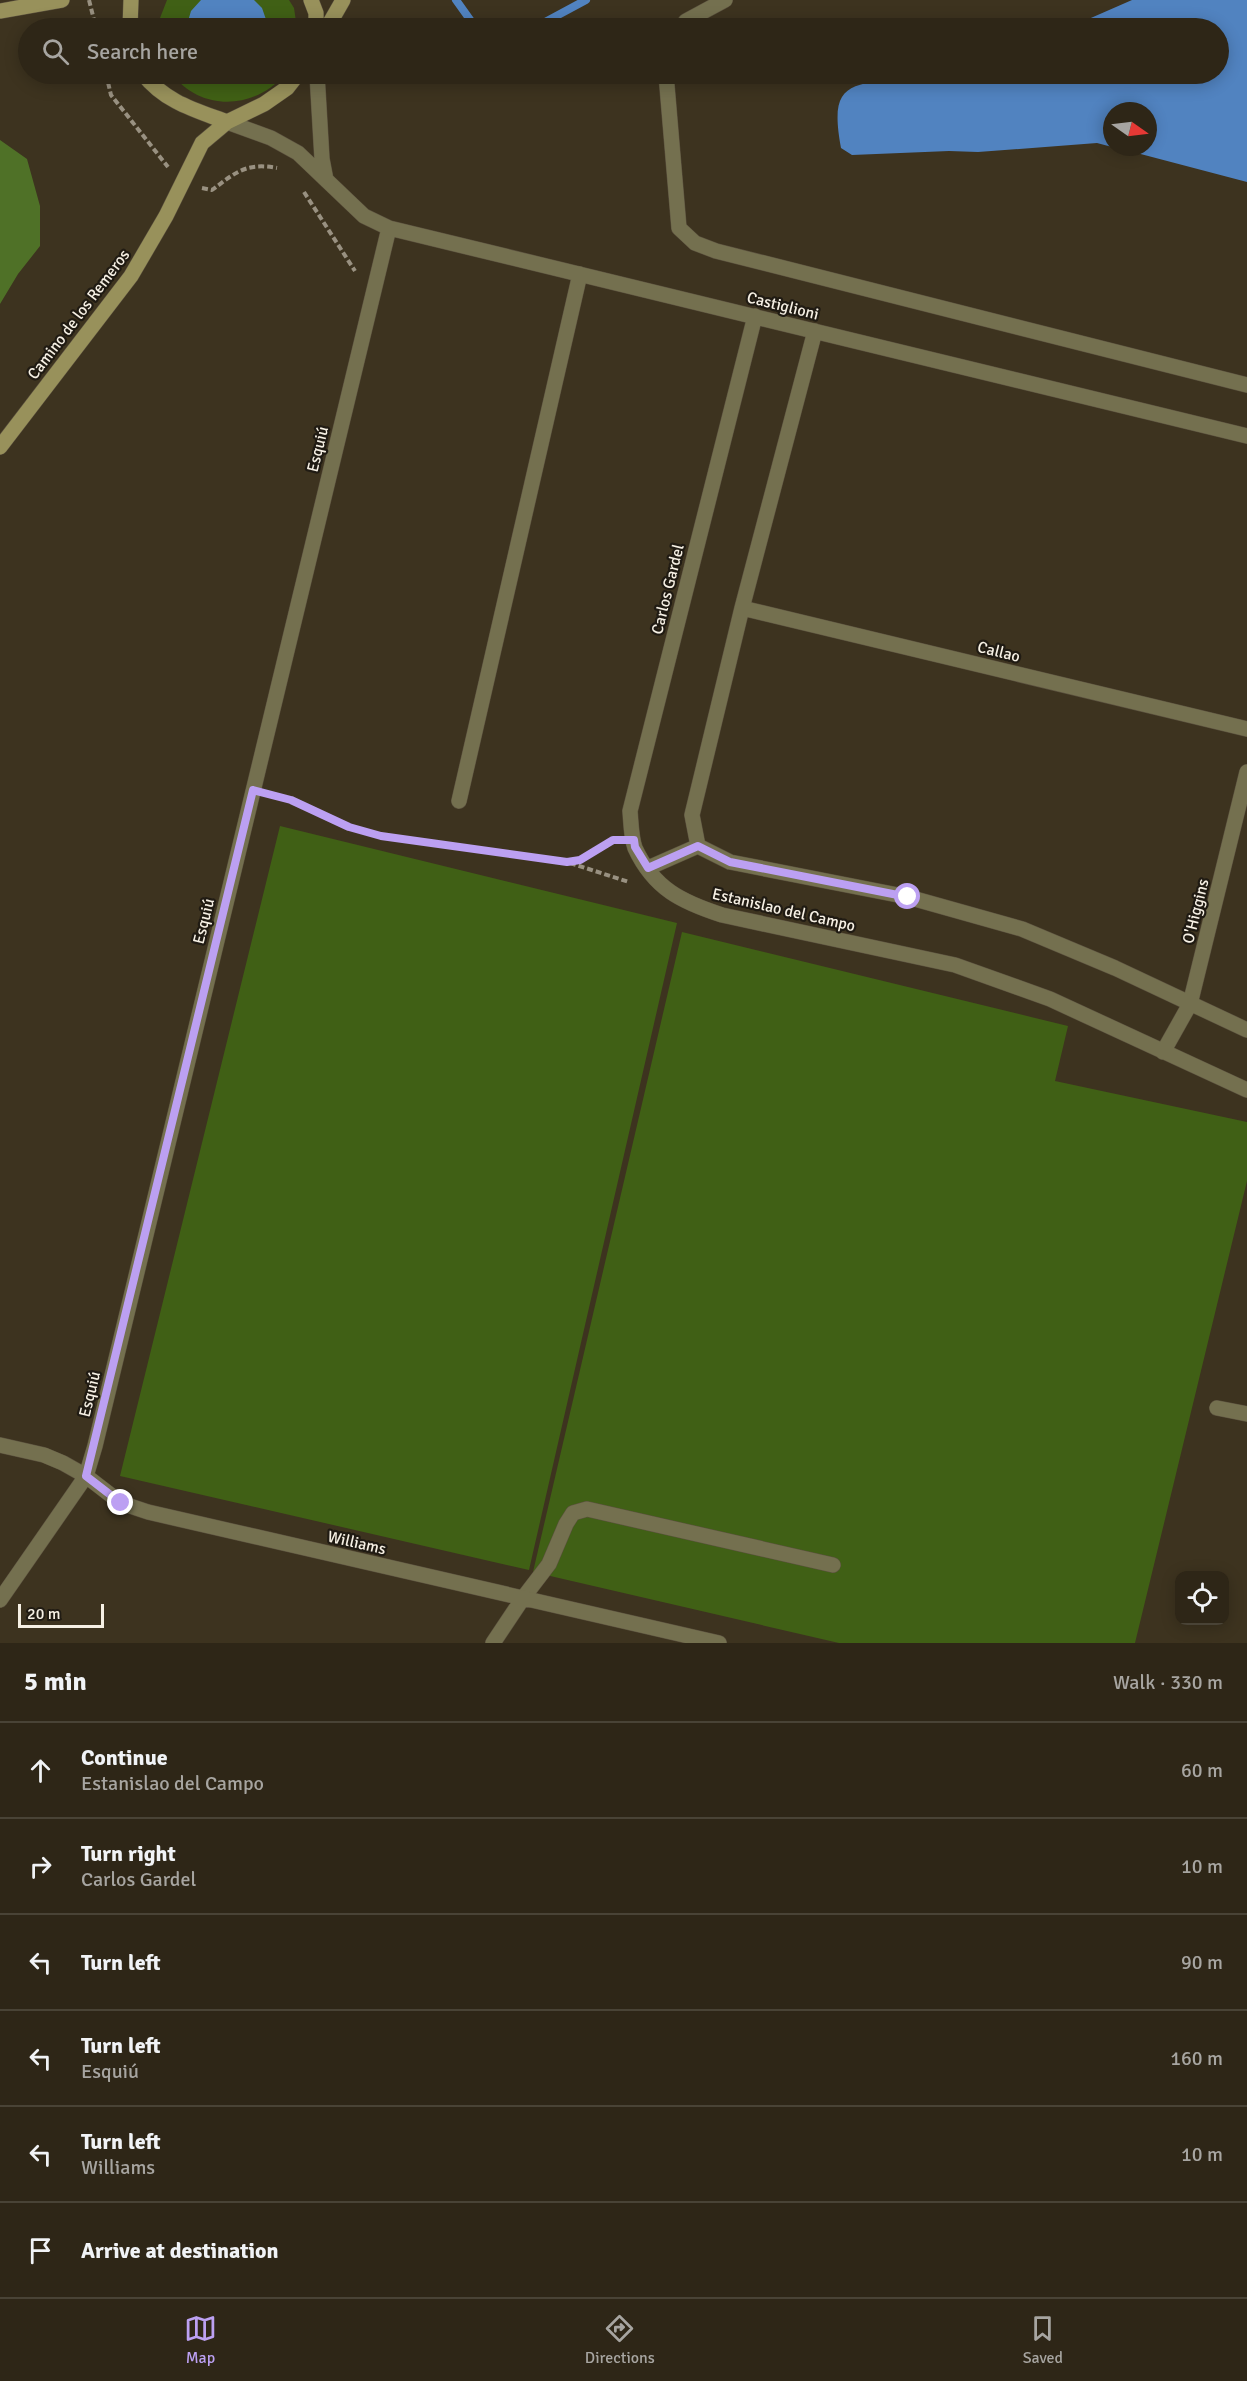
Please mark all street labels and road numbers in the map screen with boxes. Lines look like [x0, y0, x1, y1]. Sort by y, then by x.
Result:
street label: Camino de los Remeros [23, 246, 134, 384]
street label: Castiglioni [745, 287, 821, 325]
street label: Esquiú [303, 424, 333, 474]
street label: Carlos Gardel [647, 542, 689, 636]
street label: Callao [975, 637, 1022, 667]
street label: O'Higgins [1178, 877, 1214, 946]
street label: Estanislao del Campo [710, 884, 857, 936]
street label: Esquiú [189, 896, 219, 946]
street label: Esquiú [75, 1369, 105, 1419]
street label: Williams [326, 1527, 388, 1559]

